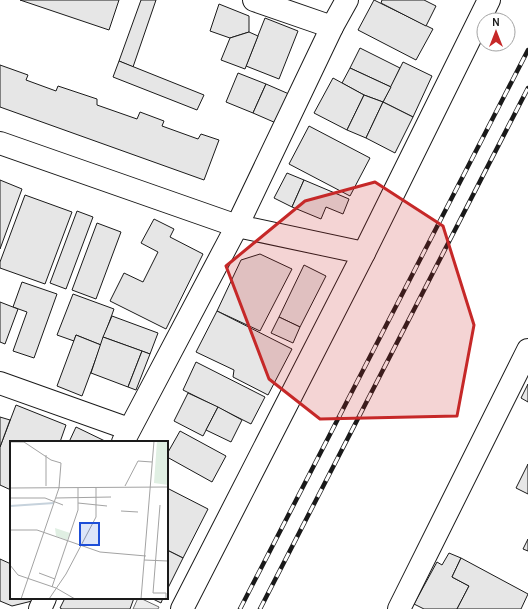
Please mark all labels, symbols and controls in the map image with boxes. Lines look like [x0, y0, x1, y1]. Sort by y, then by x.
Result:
north arrow [476, 12, 516, 52]
text: N [492, 16, 500, 29]
inset map [10, 441, 168, 599]

